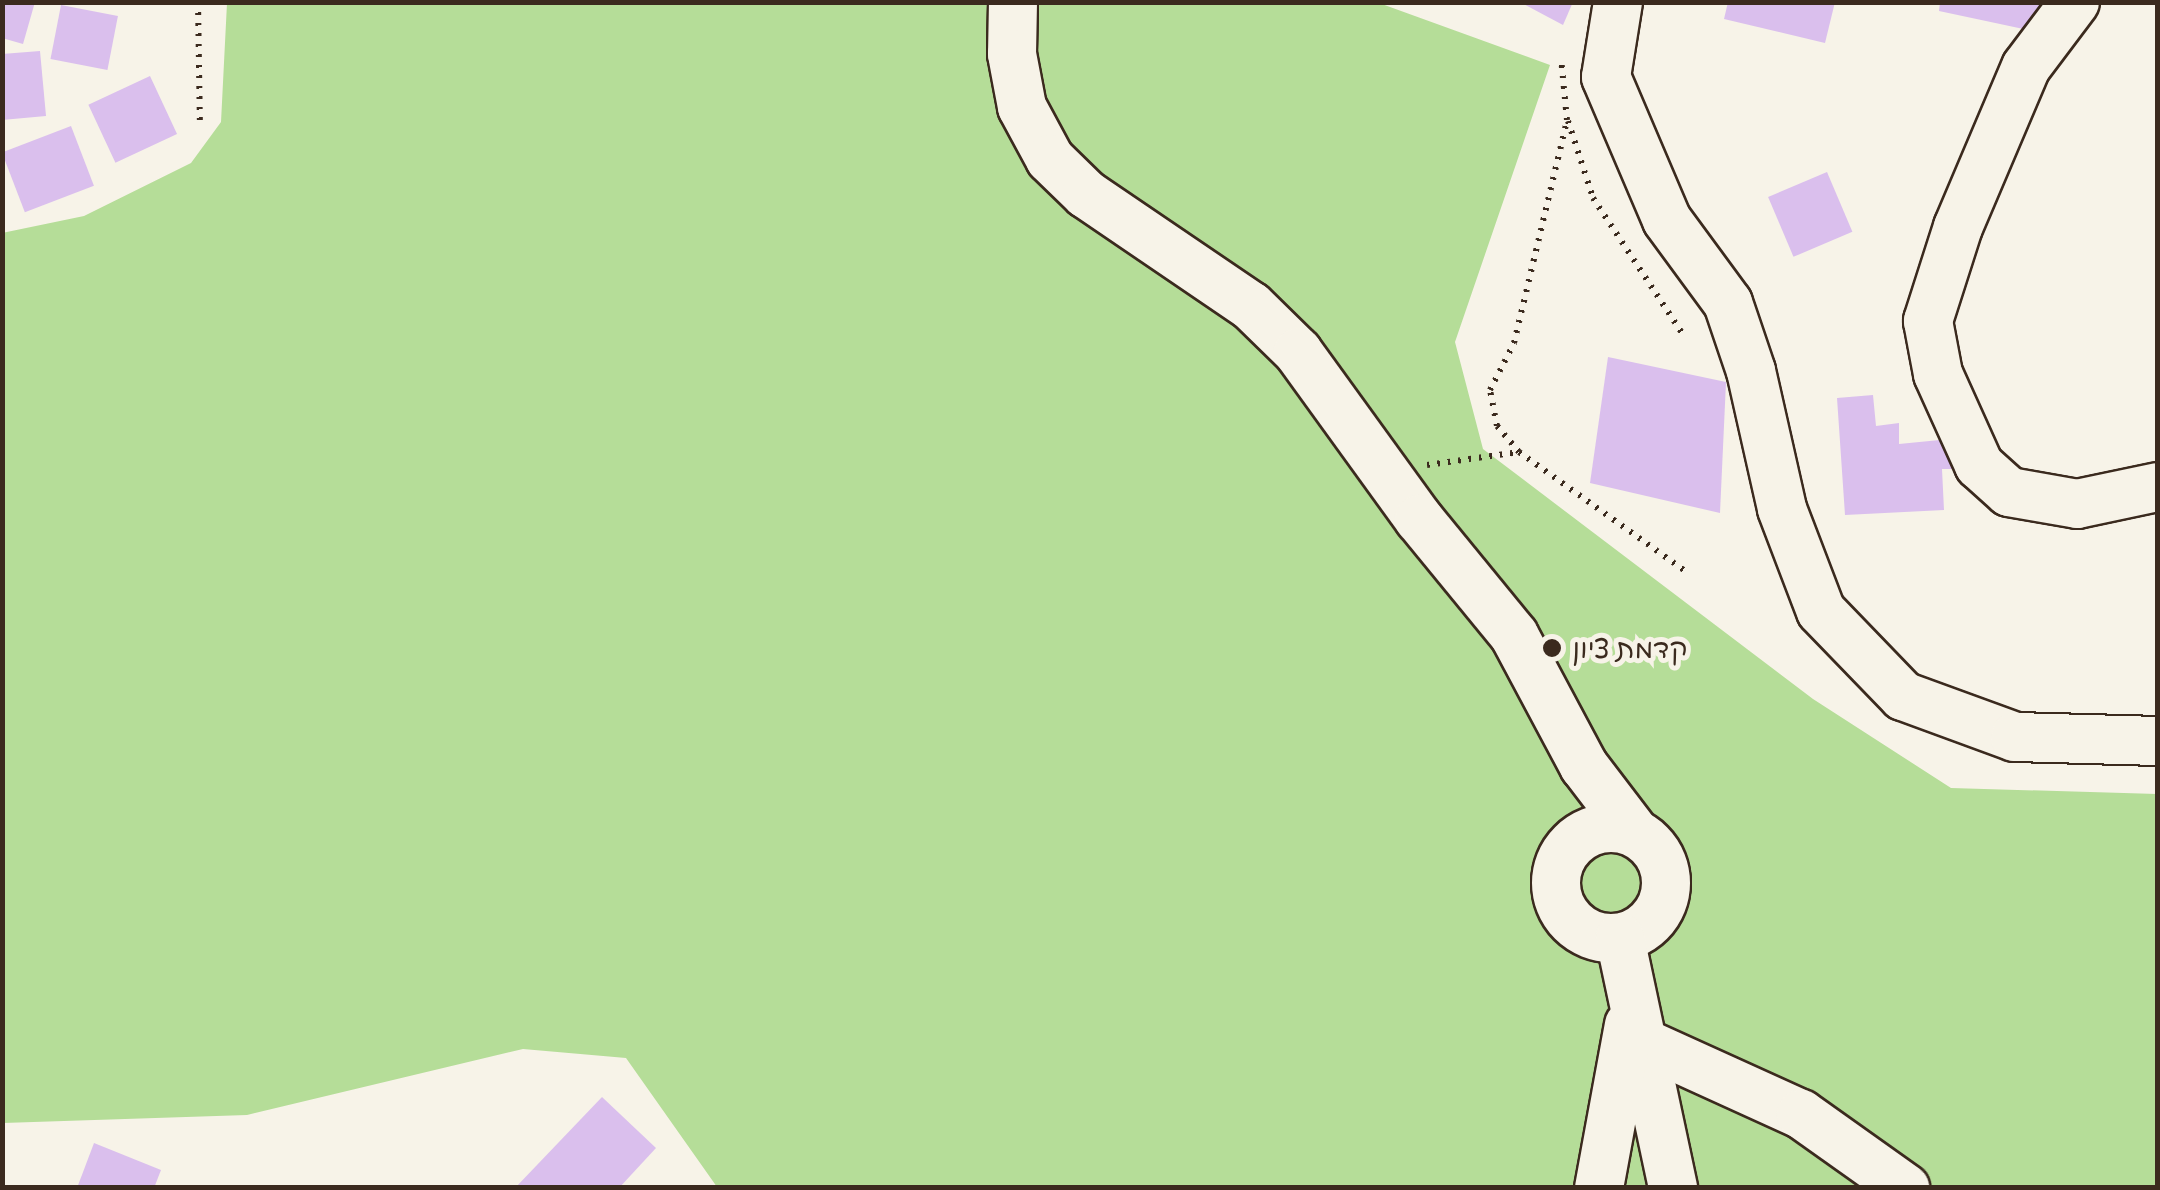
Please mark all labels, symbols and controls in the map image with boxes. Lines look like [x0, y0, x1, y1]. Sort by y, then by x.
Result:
place label: קדמת ציון [1572, 631, 1688, 665]
marker: קדמת ציון [1541, 637, 1563, 659]

